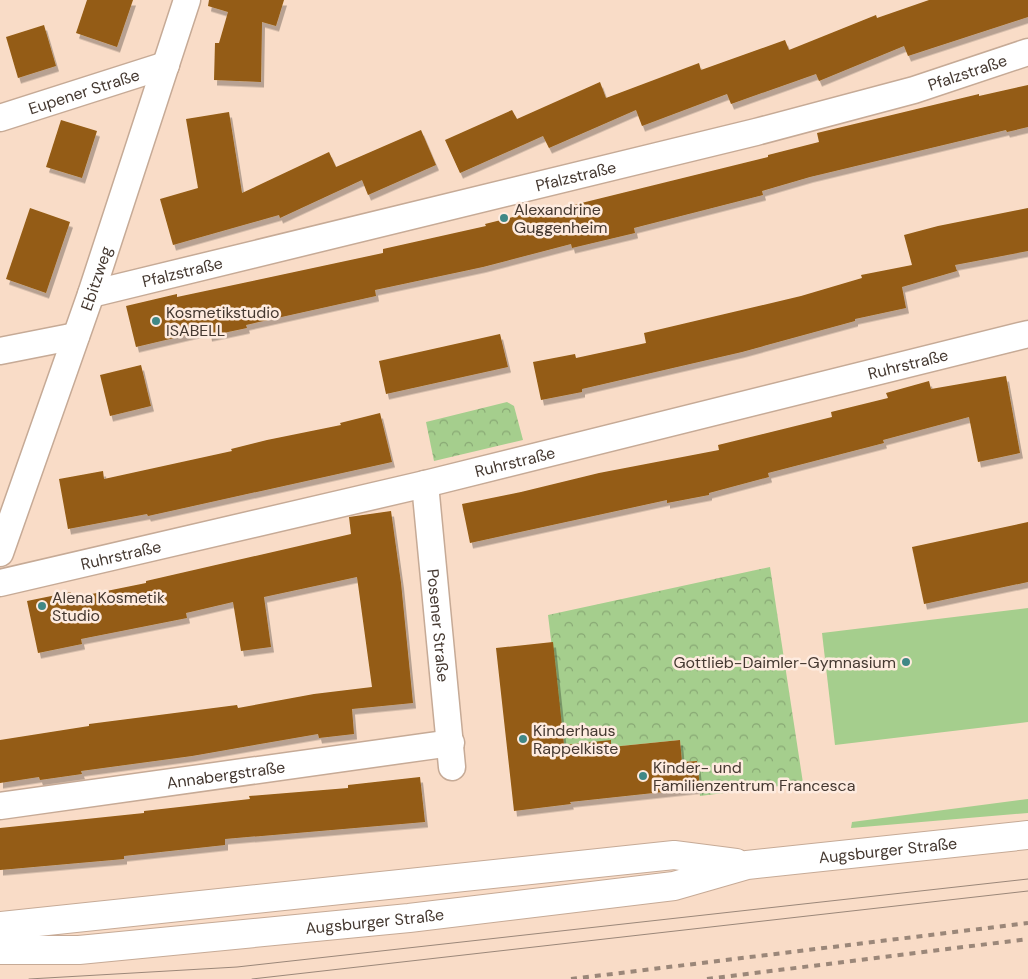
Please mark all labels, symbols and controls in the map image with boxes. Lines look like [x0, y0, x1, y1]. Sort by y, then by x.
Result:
street label: Pfalzstraße [925, 50, 1010, 96]
street label: Eupener Straße [26, 64, 142, 119]
street label: Pfalzstraße [534, 156, 618, 196]
place label: Alexandrine Guggenheim [514, 199, 608, 238]
marker: Alexandrine Guggenheim [498, 212, 510, 224]
street label: Ebitzweg [76, 244, 117, 313]
street label: Pfalzstraße [140, 252, 225, 292]
place label: Kosmetikstudio ISABELL [166, 302, 280, 341]
marker: Kosmetikstudio ISABELL [150, 315, 162, 327]
street label: Ruhrstraße [866, 344, 950, 384]
street label: Ruhrstraße [473, 442, 557, 482]
street label: Ruhrstraße [79, 536, 163, 575]
street label: Posener Straße [422, 568, 454, 683]
place label: Alena Kosmetik Studio [52, 587, 165, 626]
marker: Alena Kosmetik Studio [36, 600, 48, 612]
place label: Gottlieb-Daimler-Gymnasium [673, 652, 896, 673]
marker: Gottlieb-Daimler-Gymnasium [900, 656, 912, 668]
place label: Kinderhaus Rappelkiste [533, 720, 618, 759]
marker: Kinderhaus Rappelkiste [517, 733, 529, 745]
street label: Annabergstraße [165, 756, 287, 794]
place label: Kinder- und Familienzentrum Francesca [653, 757, 855, 796]
marker: Kinder- und Familienzentrum Francesca [637, 770, 649, 782]
street label: Augsburger Straße [818, 833, 958, 868]
street label: Augsburger Straße [304, 904, 445, 939]

